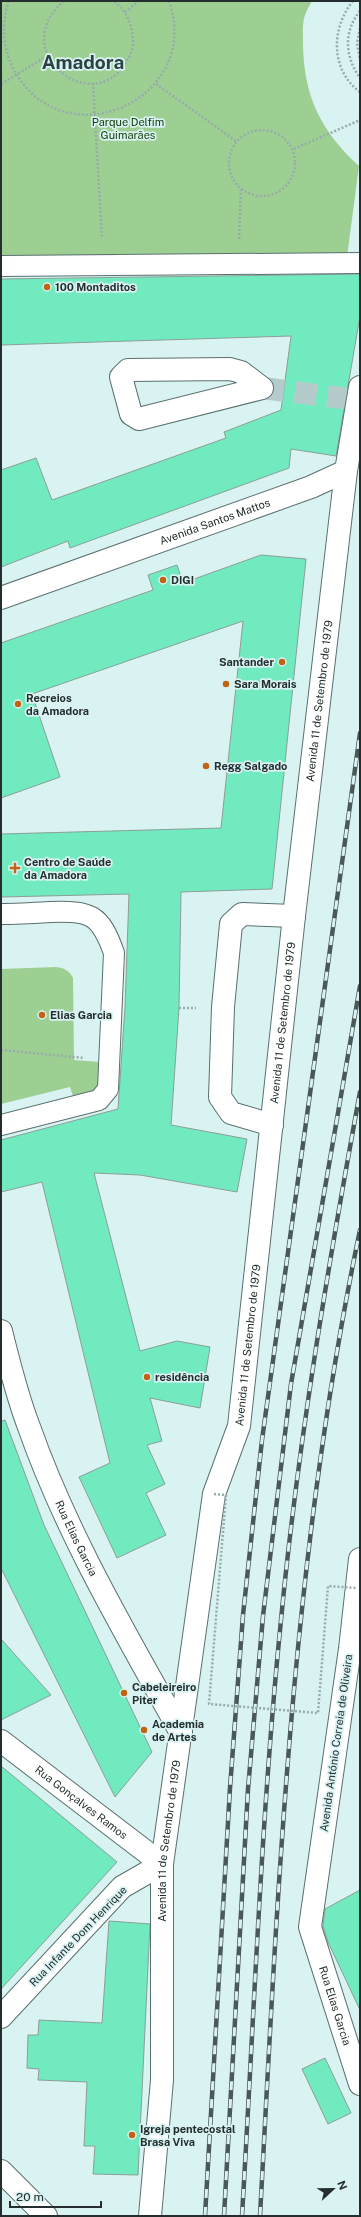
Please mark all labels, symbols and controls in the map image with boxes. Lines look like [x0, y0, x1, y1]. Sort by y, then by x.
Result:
district label: Amadora [42, 51, 124, 73]
park label: Parque Delfim Guimarães [92, 116, 164, 141]
place label: 100 Montaditos [55, 281, 136, 293]
marker: 100 Montaditos [42, 282, 52, 292]
street label: Avenida Santos Mattos [158, 496, 272, 547]
place label: DIGI [171, 574, 194, 586]
marker: DIGI [158, 575, 168, 585]
street label: Avenida 11 de Setembro de 1979 [304, 619, 335, 783]
place label: Santander [219, 656, 274, 668]
marker: Santander [277, 657, 287, 667]
place label: Sara Morais [234, 678, 297, 690]
marker: Sara Morais [221, 679, 231, 689]
place label: Recreios da Amadora [26, 692, 89, 717]
marker: Recreios da Amadora [13, 699, 23, 709]
place label: Regg Salgado [214, 760, 287, 772]
marker: Regg Salgado [201, 761, 211, 771]
place label: Centro de Saúde da Amadora [24, 856, 111, 881]
marker: Centro de Saúde da Amadora [9, 862, 21, 874]
street label: Avenida 11 de Setembro de 1979 [268, 941, 297, 1105]
place label: Elias Garcia [50, 1009, 112, 1021]
marker: Elias Garcia [37, 1010, 47, 1020]
street label: Avenida 11 de Setembro de 1979 [233, 1263, 262, 1427]
place label: residência [155, 1371, 209, 1383]
marker: residência [142, 1372, 152, 1382]
street label: Rua Elias Garcia [53, 1498, 100, 1578]
street label: Avenida António Correia de Oliveira [318, 1653, 354, 1833]
place label: Cabeleireiro Piter [132, 1681, 196, 1706]
marker: Cabeleireiro Piter [119, 1688, 129, 1698]
place label: Academia de Artes [152, 1718, 204, 1743]
marker: Academia de Artes [139, 1725, 149, 1735]
street label: Avenida 11 de Setembro de 1979 [156, 1759, 183, 1922]
street label: Rua Gonçalves Ramos [33, 1763, 130, 1842]
street label: Rua Infante Dom Henrique [27, 1883, 129, 1989]
street label: Rua Elias Garcia [317, 1965, 353, 2047]
place label: Igreja pentecostal Brasa Viva [140, 2123, 236, 2148]
marker: Igreja pentecostal Brasa Viva [127, 2130, 137, 2140]
north arrow [313, 2169, 353, 2209]
text: N [335, 2179, 349, 2191]
scale bar [10, 2183, 101, 2209]
text: 20 m [16, 2190, 44, 2204]

